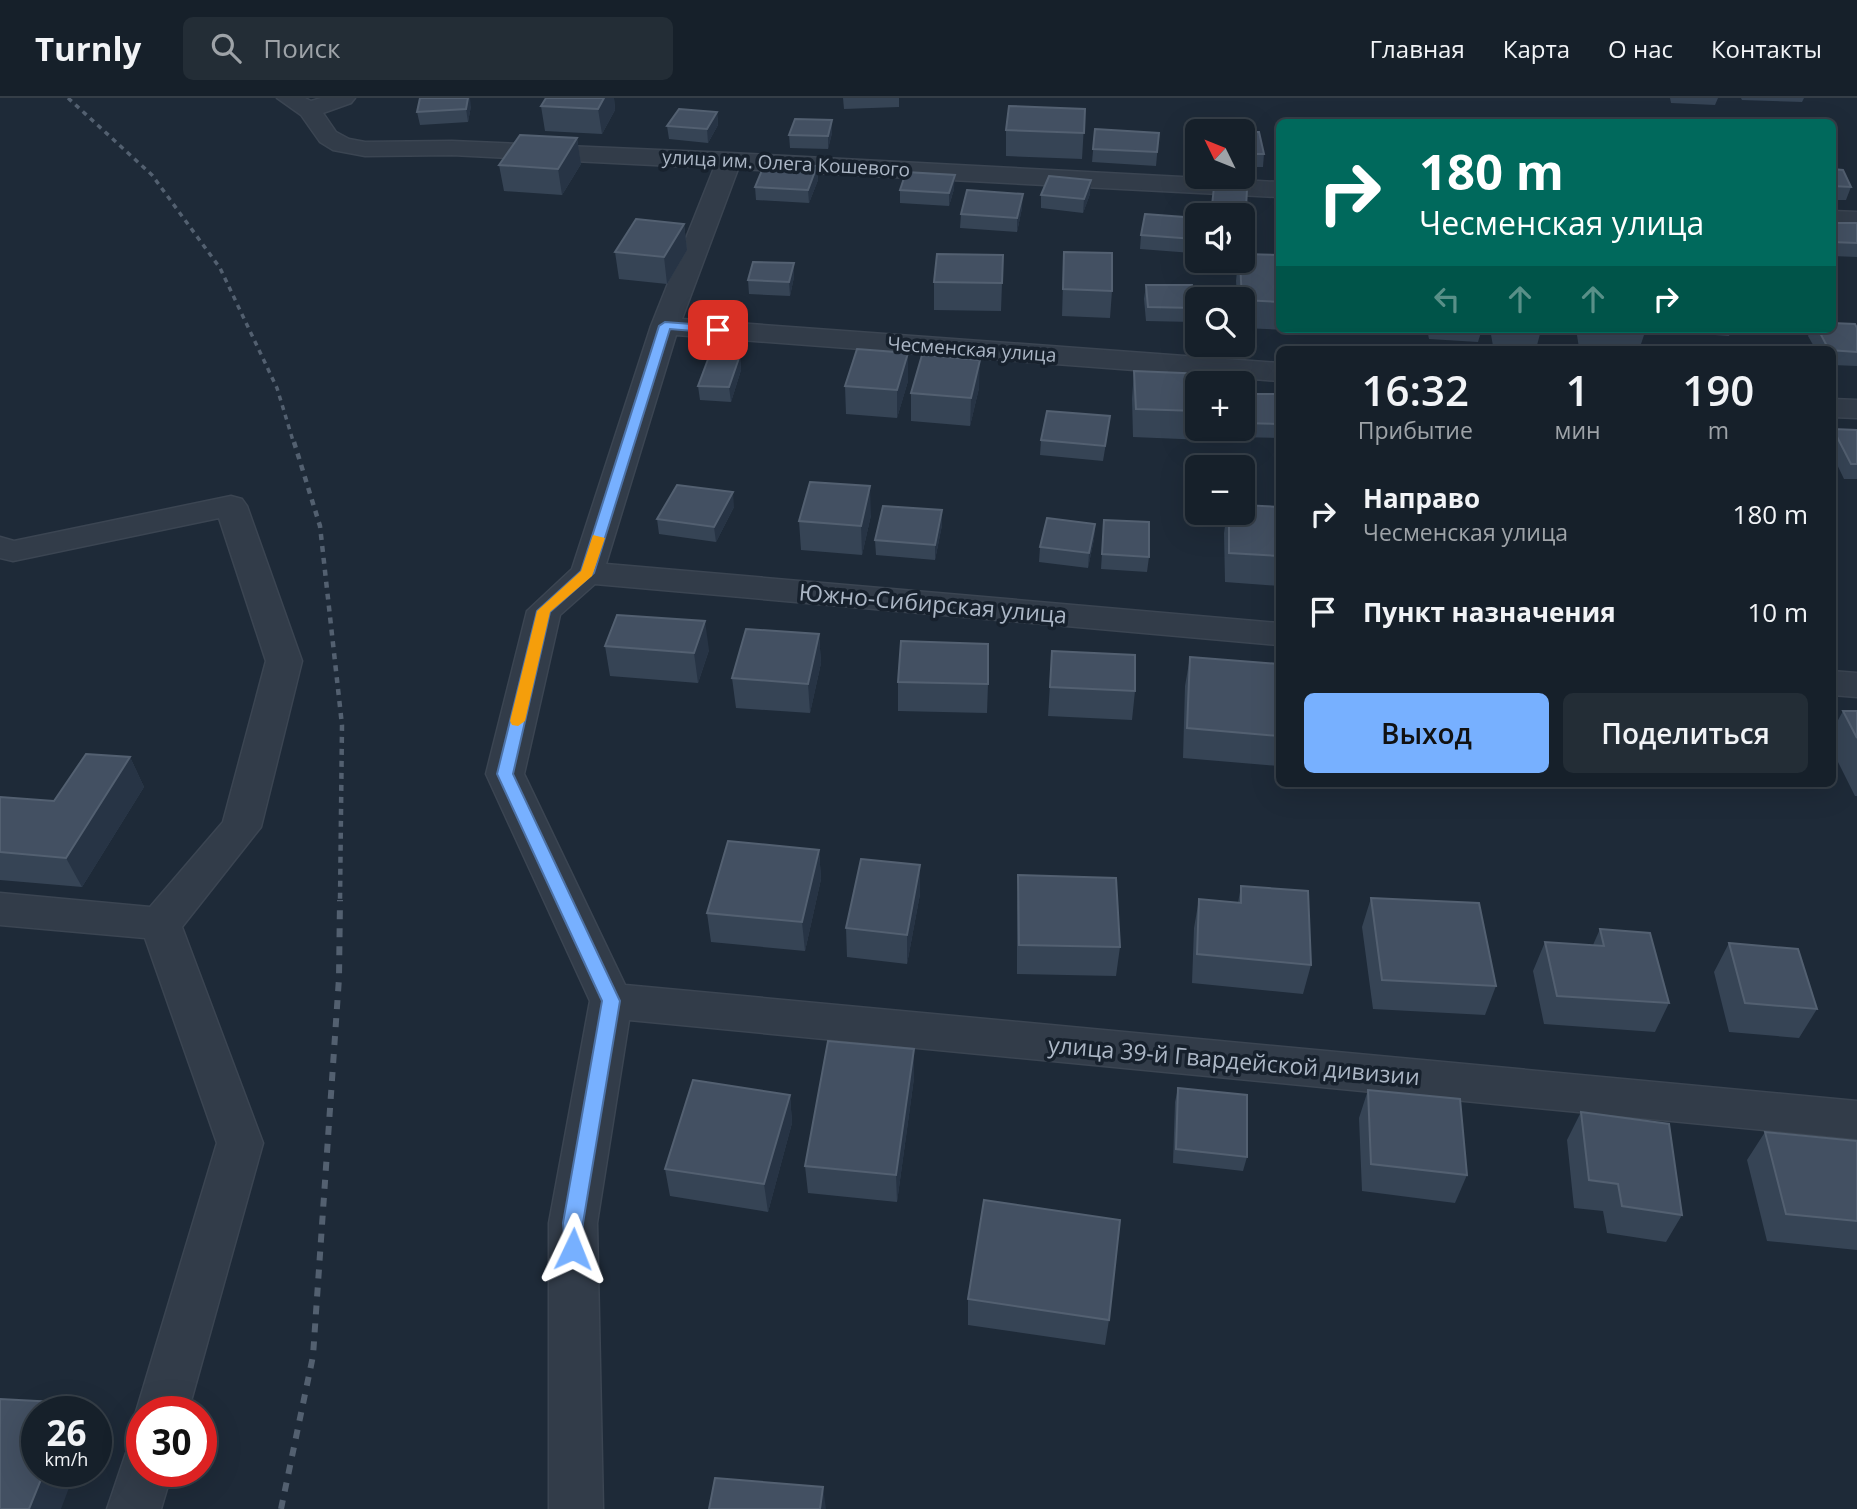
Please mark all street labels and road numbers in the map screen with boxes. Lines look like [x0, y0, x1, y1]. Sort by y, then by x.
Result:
street label: улица им. Олега Кошевого [661, 144, 911, 182]
street label: Чесменская улица [887, 330, 1057, 368]
street label: Южно-Сибирская улица [798, 575, 1068, 631]
street label: улица 39-й Гвардейской дивизии [1047, 1028, 1421, 1092]

